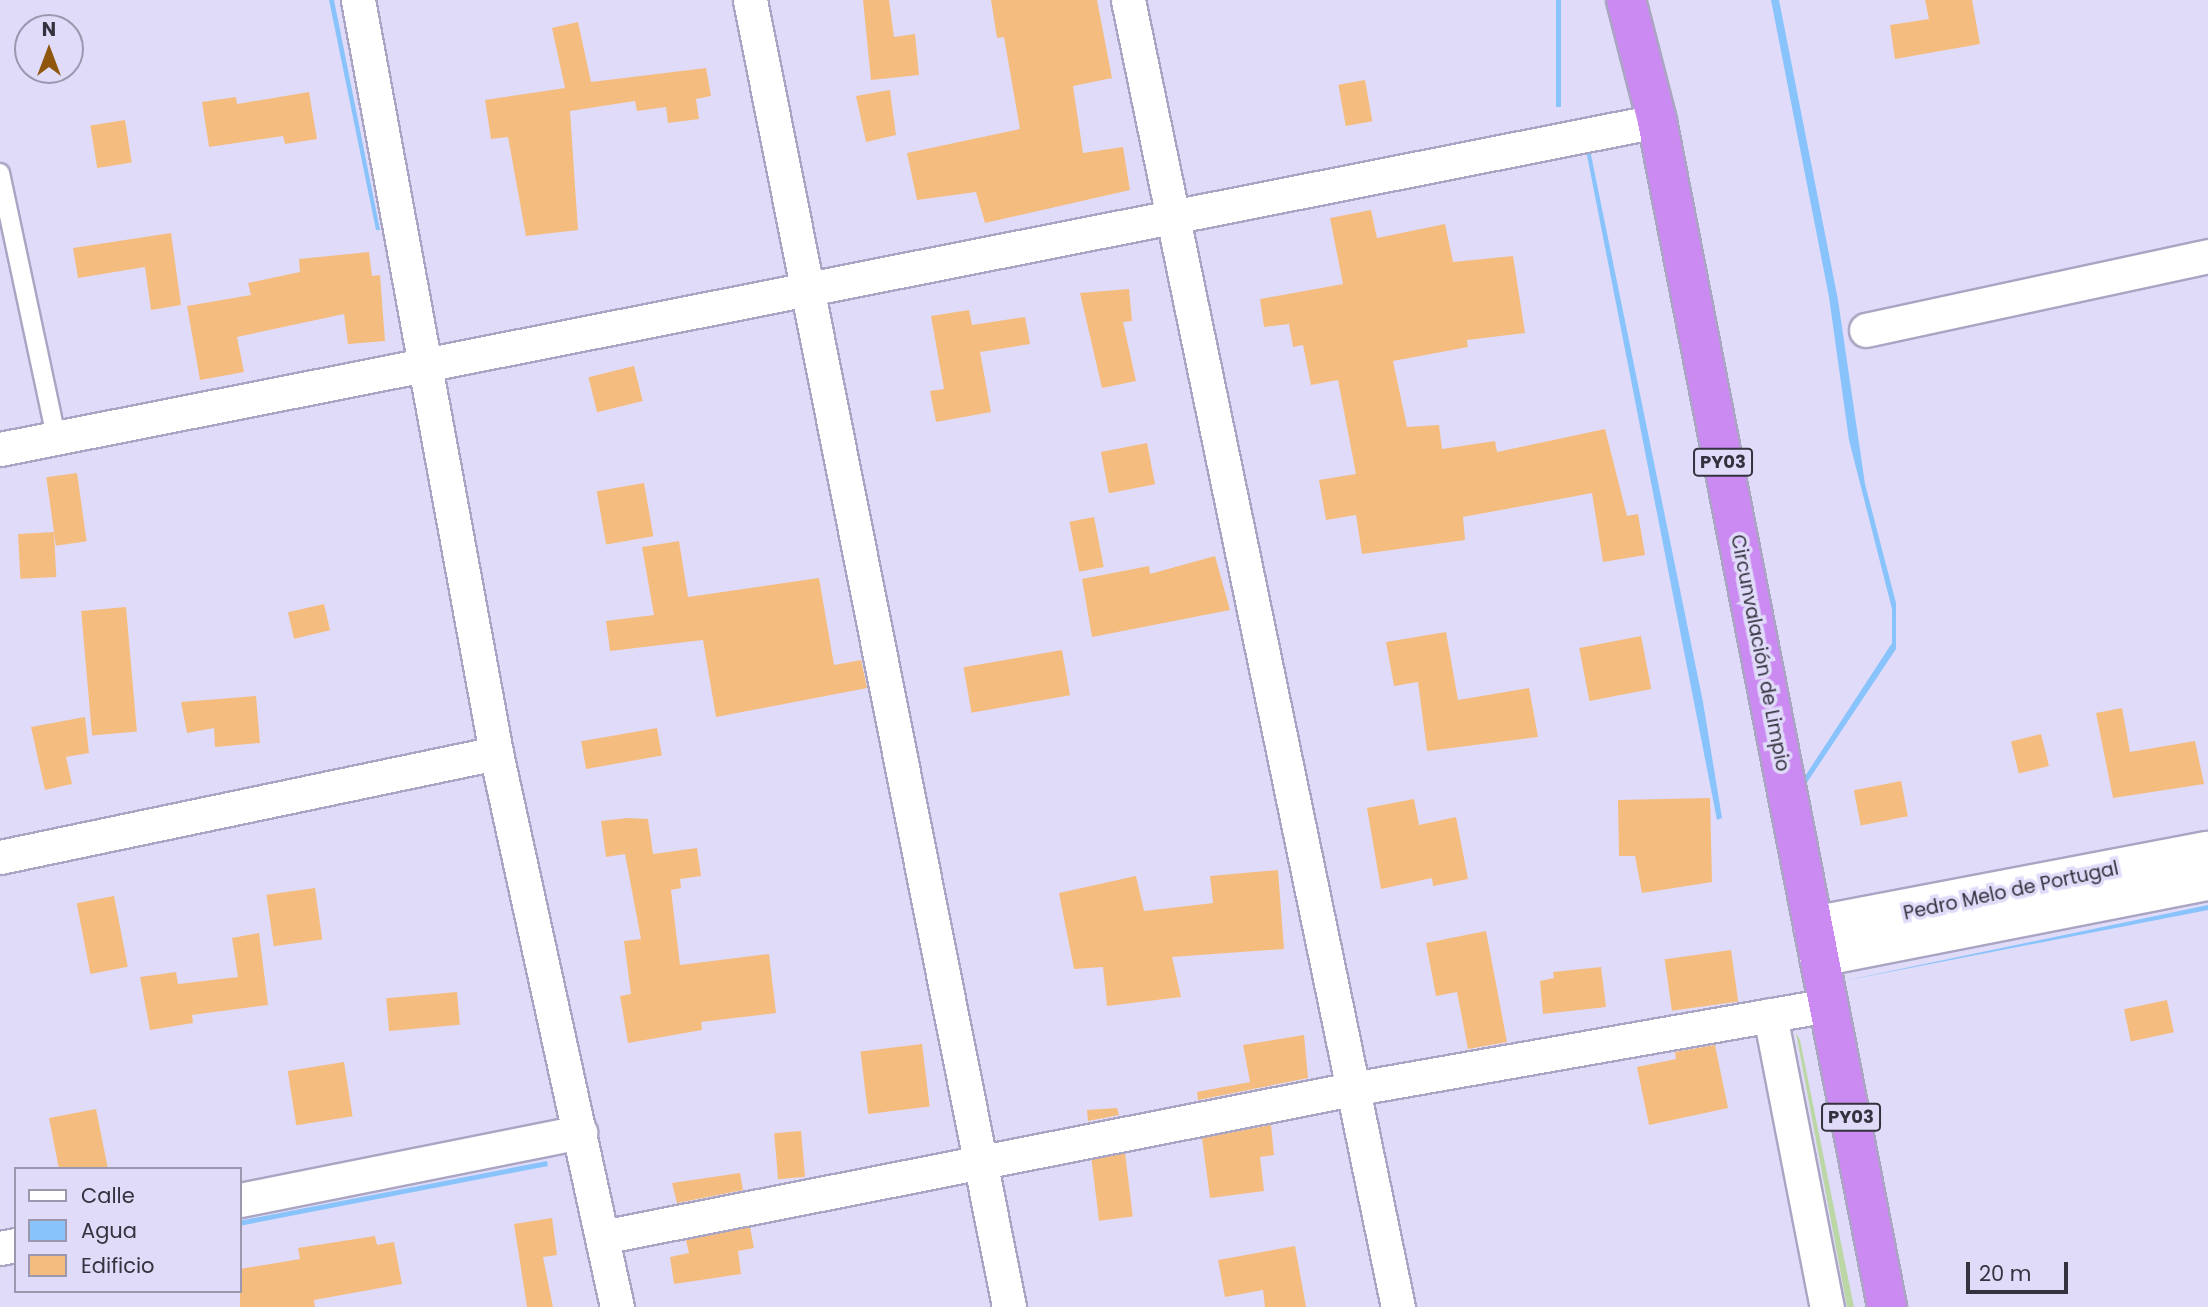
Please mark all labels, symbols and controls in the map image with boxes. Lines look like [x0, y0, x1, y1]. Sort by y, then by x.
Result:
north arrow [14, 14, 84, 84]
text: N [42, 16, 56, 43]
road number: PY03 [1692, 448, 1754, 476]
street label: Circunvalación de Limpio [1726, 533, 1794, 773]
street label: Pedro Melo de Portugal [1901, 857, 2121, 925]
road number: PY03 [1820, 1102, 1882, 1132]
legend [14, 1167, 242, 1293]
text: Calle [81, 1181, 135, 1210]
text: Agua [81, 1216, 137, 1245]
scale bar [1970, 1248, 2072, 1292]
text: Edificio [81, 1251, 155, 1280]
text: 20 m [1979, 1259, 2032, 1288]

